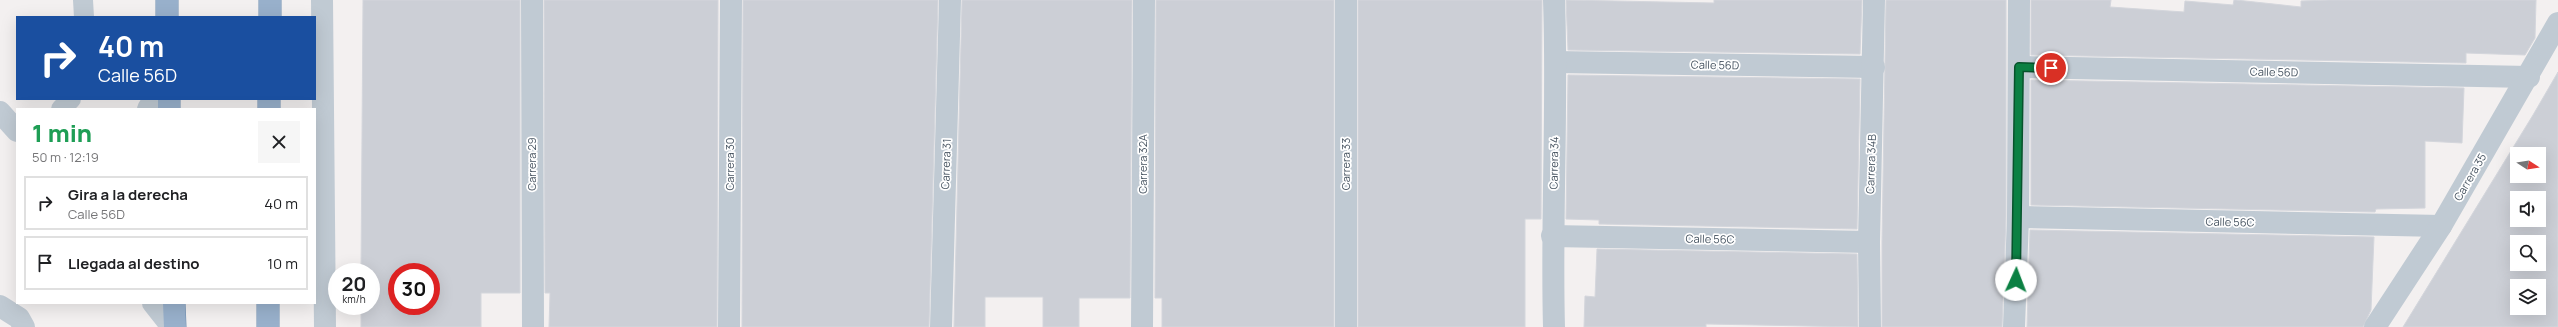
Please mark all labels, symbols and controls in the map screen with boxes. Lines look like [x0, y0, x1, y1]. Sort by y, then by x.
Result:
text: 40 m [98, 27, 164, 65]
icon: right [32, 32, 84, 84]
pin [2034, 51, 2068, 85]
street label: Calle 56D [1691, 57, 1739, 72]
icon: arrive [2040, 57, 2062, 79]
text: Calle 56D [98, 63, 177, 87]
street label: Calle 56D [2250, 64, 2298, 79]
text: 1 min [32, 116, 92, 149]
button: close [258, 121, 300, 163]
street label: Carrera 32A [1135, 134, 1150, 194]
street label: Carrera 34B [1862, 134, 1879, 194]
street label: Carrera 34 [1546, 136, 1561, 190]
street label: Carrera 29 [524, 137, 539, 191]
street label: Carrera 30 [722, 137, 737, 191]
street label: Carrera 31 [937, 138, 954, 190]
street label: Carrera 33 [1338, 138, 1353, 190]
north arrow [2510, 147, 2546, 183]
map controls [2510, 147, 2546, 315]
text: 50 m · 12:19 [32, 148, 99, 166]
street label: Carrera 35 [2450, 150, 2489, 203]
text: Gira a la derecha [68, 184, 188, 205]
button: sound [2510, 191, 2546, 227]
icon: right [34, 192, 56, 214]
text: 40 m [264, 193, 298, 214]
text: Calle 56D [68, 205, 125, 223]
street label: Calle 56C [2205, 214, 2255, 229]
street label: Calle 56C [1685, 231, 1735, 246]
button: search [2510, 235, 2546, 271]
icon: arrive [34, 252, 56, 274]
text: Llegada al destino [68, 253, 200, 274]
text: 10 m [267, 253, 298, 274]
position arrow [1995, 259, 2037, 301]
speed limit sign: 30 [388, 263, 440, 315]
text: 20 [341, 270, 367, 297]
button: layers [2510, 279, 2546, 315]
text: km/h [342, 292, 366, 306]

